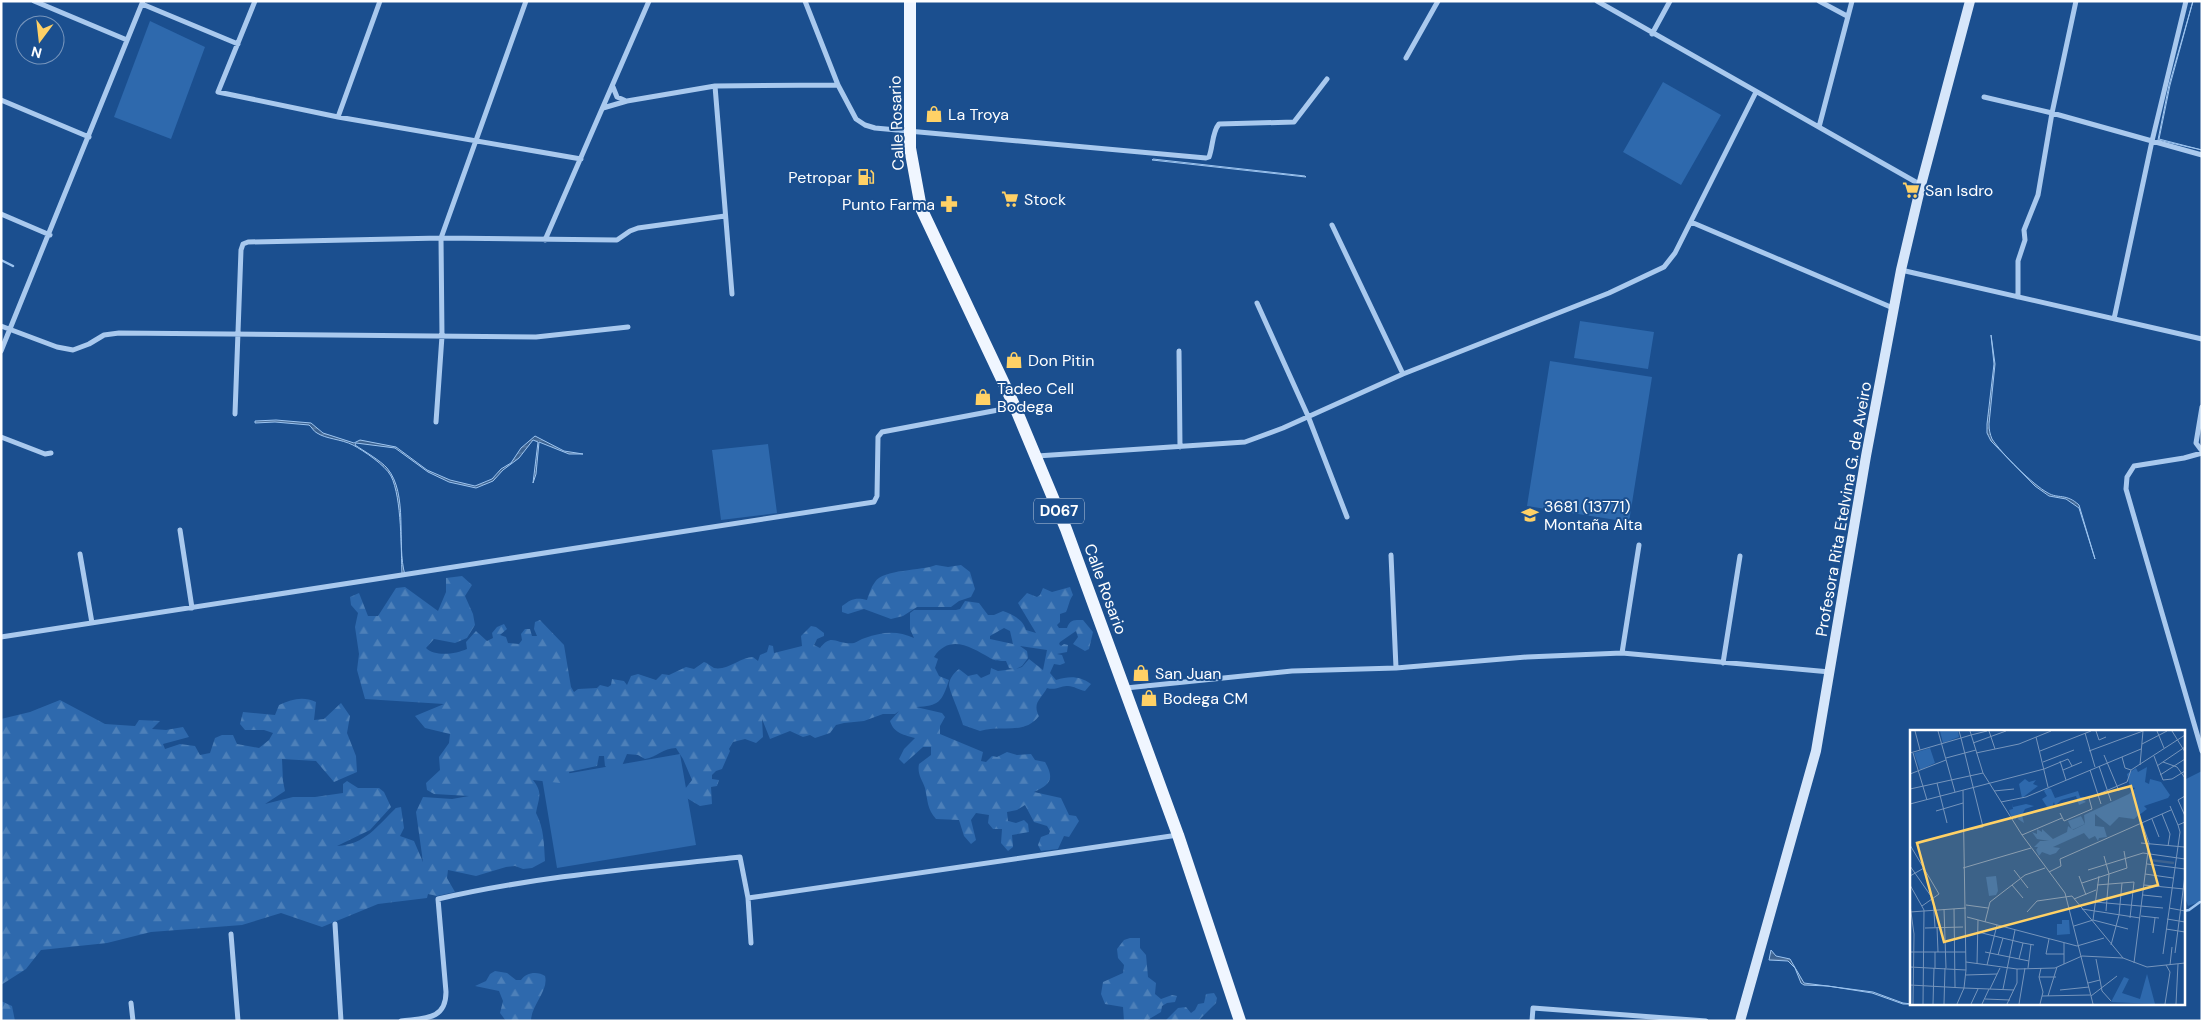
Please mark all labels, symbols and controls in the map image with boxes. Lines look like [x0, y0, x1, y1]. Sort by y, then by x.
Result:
north arrow [15, 15, 65, 65]
text: N [29, 43, 44, 63]
street label: Calle Rosario [884, 75, 909, 171]
shop icon: La Troya [924, 104, 944, 124]
place label: La Troya [948, 104, 1009, 125]
place label: Petropar [788, 167, 852, 188]
fuel station icon: Petropar [856, 167, 876, 187]
supermarket icon: San Isdro [1901, 180, 1921, 200]
place label: San Isdro [1925, 180, 1993, 201]
supermarket icon: Stock [1000, 189, 1020, 209]
place label: Stock [1024, 189, 1066, 210]
place label: Punto Farma [842, 194, 935, 215]
pharmacy icon: Punto Farma [939, 194, 959, 214]
shop icon: Don Pitin [1004, 350, 1024, 370]
place label: Don Pitin [1028, 350, 1094, 371]
place label: Tadeo Cell Bodega [997, 378, 1074, 417]
street label: Profesora Rita Etelvina G. de Aveiro [1811, 380, 1876, 638]
shop icon: Tadeo Cell Bodega [973, 387, 993, 407]
place label: 3681 (13771) Montaña Alta [1544, 496, 1642, 535]
road number: D067 [1034, 498, 1084, 524]
school or university icon: 3681 (13771) Montaña Alta [1520, 505, 1540, 525]
street label: Calle Rosario [1079, 541, 1132, 637]
shop icon: San Juan [1131, 663, 1151, 683]
place label: San Juan [1155, 663, 1222, 684]
shop icon: Bodega CM [1139, 688, 1159, 708]
place label: Bodega CM [1163, 688, 1248, 709]
inset map [1910, 730, 2186, 1004]

